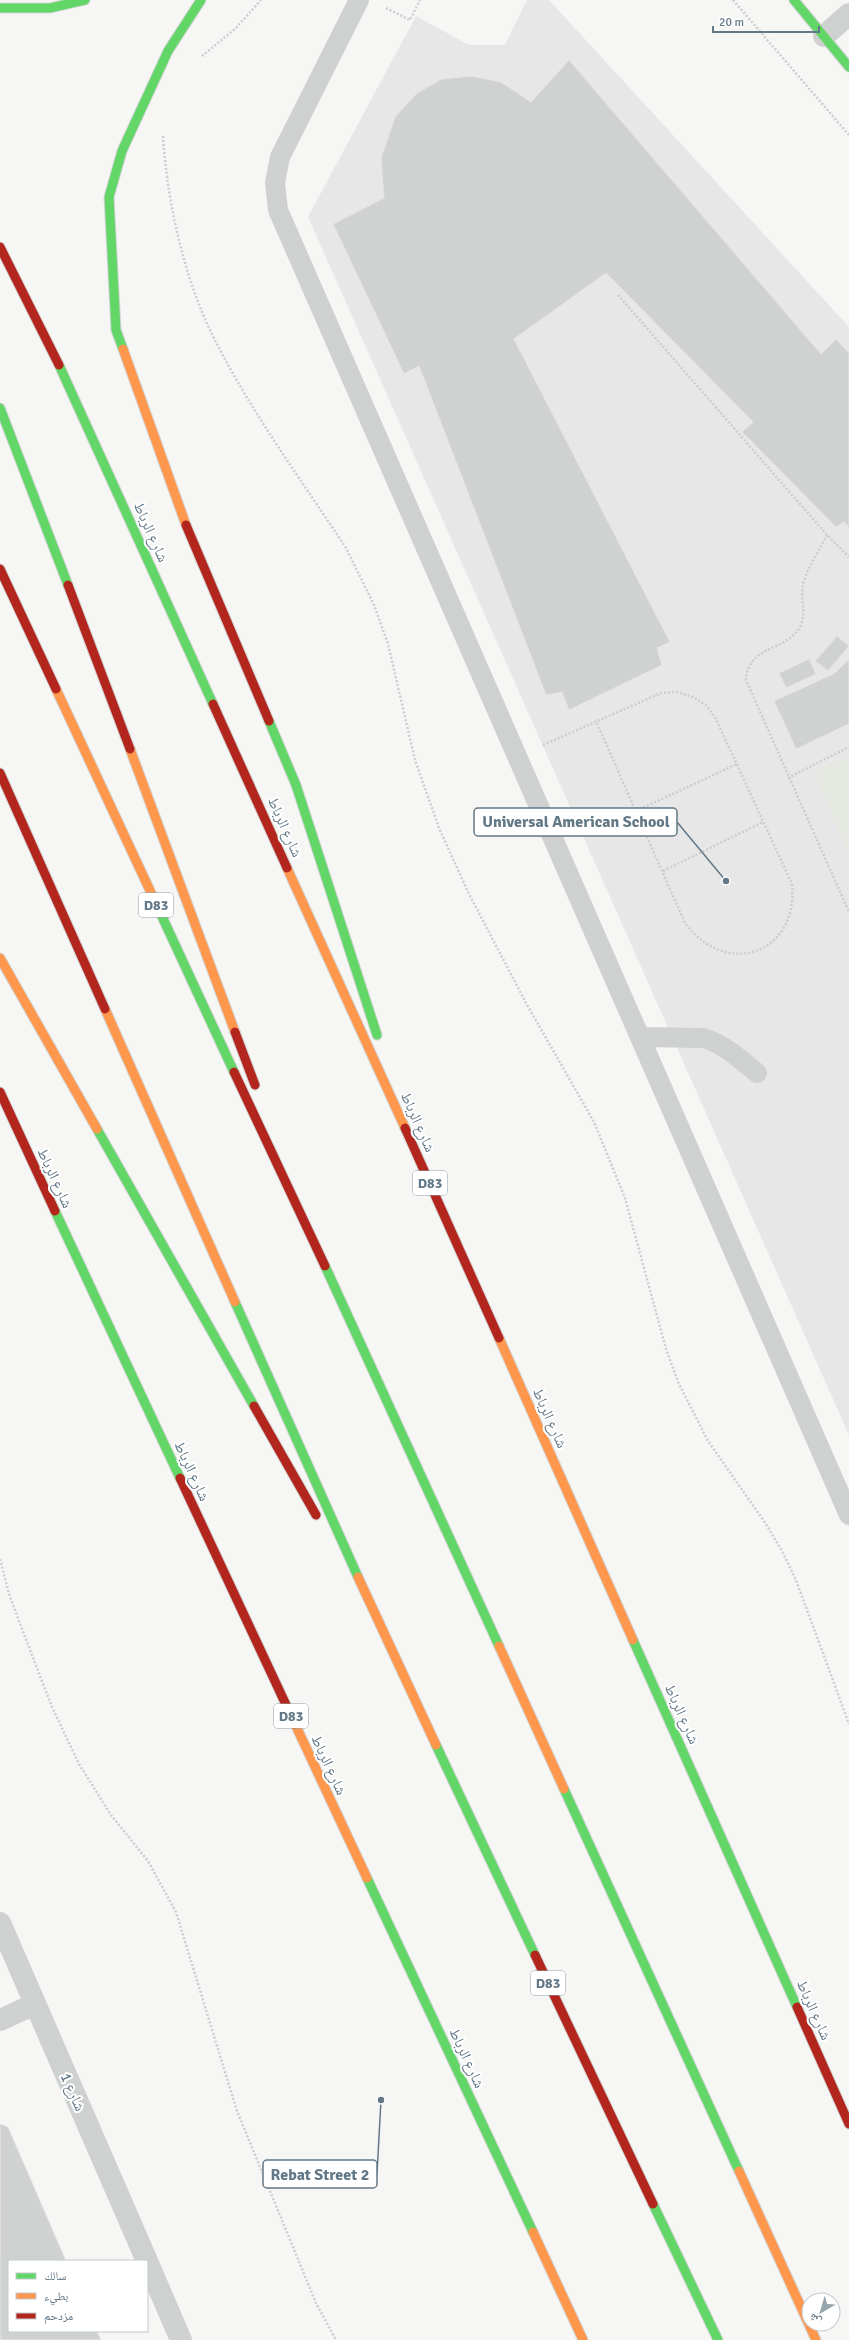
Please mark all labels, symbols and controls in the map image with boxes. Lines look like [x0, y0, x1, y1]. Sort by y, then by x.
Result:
scale bar [713, 8, 819, 34]
text: 20 m [719, 15, 744, 30]
street label: شارع الرباط [129, 499, 172, 565]
street label: شارع الرباط [263, 794, 306, 860]
callout: Universal American School [474, 808, 677, 836]
text: Universal American School [482, 812, 670, 832]
road number: D83 [139, 893, 173, 917]
street label: شارع الرباط [396, 1089, 439, 1155]
street label: شارع الرباط [32, 1145, 77, 1211]
road number: D83 [413, 1171, 447, 1195]
street label: شارع الرباط [528, 1385, 571, 1451]
street label: شارع الرباط [169, 1438, 214, 1504]
street label: شارع الرباط [660, 1681, 703, 1747]
road number: D83 [274, 1704, 308, 1728]
street label: شارع الرباط [306, 1732, 351, 1798]
road number: D83 [531, 1971, 565, 1995]
street label: شارع الرباط [792, 1977, 835, 2043]
street label: شارع الرباط [444, 2025, 489, 2091]
street label: شارع 1 [56, 2070, 89, 2114]
callout: Rebat Street 2 [263, 2160, 377, 2188]
text: Rebat Street 2 [271, 2165, 369, 2185]
legend [8, 2260, 148, 2332]
text: سالك [44, 2269, 66, 2284]
text: بطيء [44, 2289, 68, 2306]
north arrow [801, 2292, 841, 2332]
text: مزدحم [44, 2309, 73, 2324]
text: ش [806, 2310, 824, 2328]

